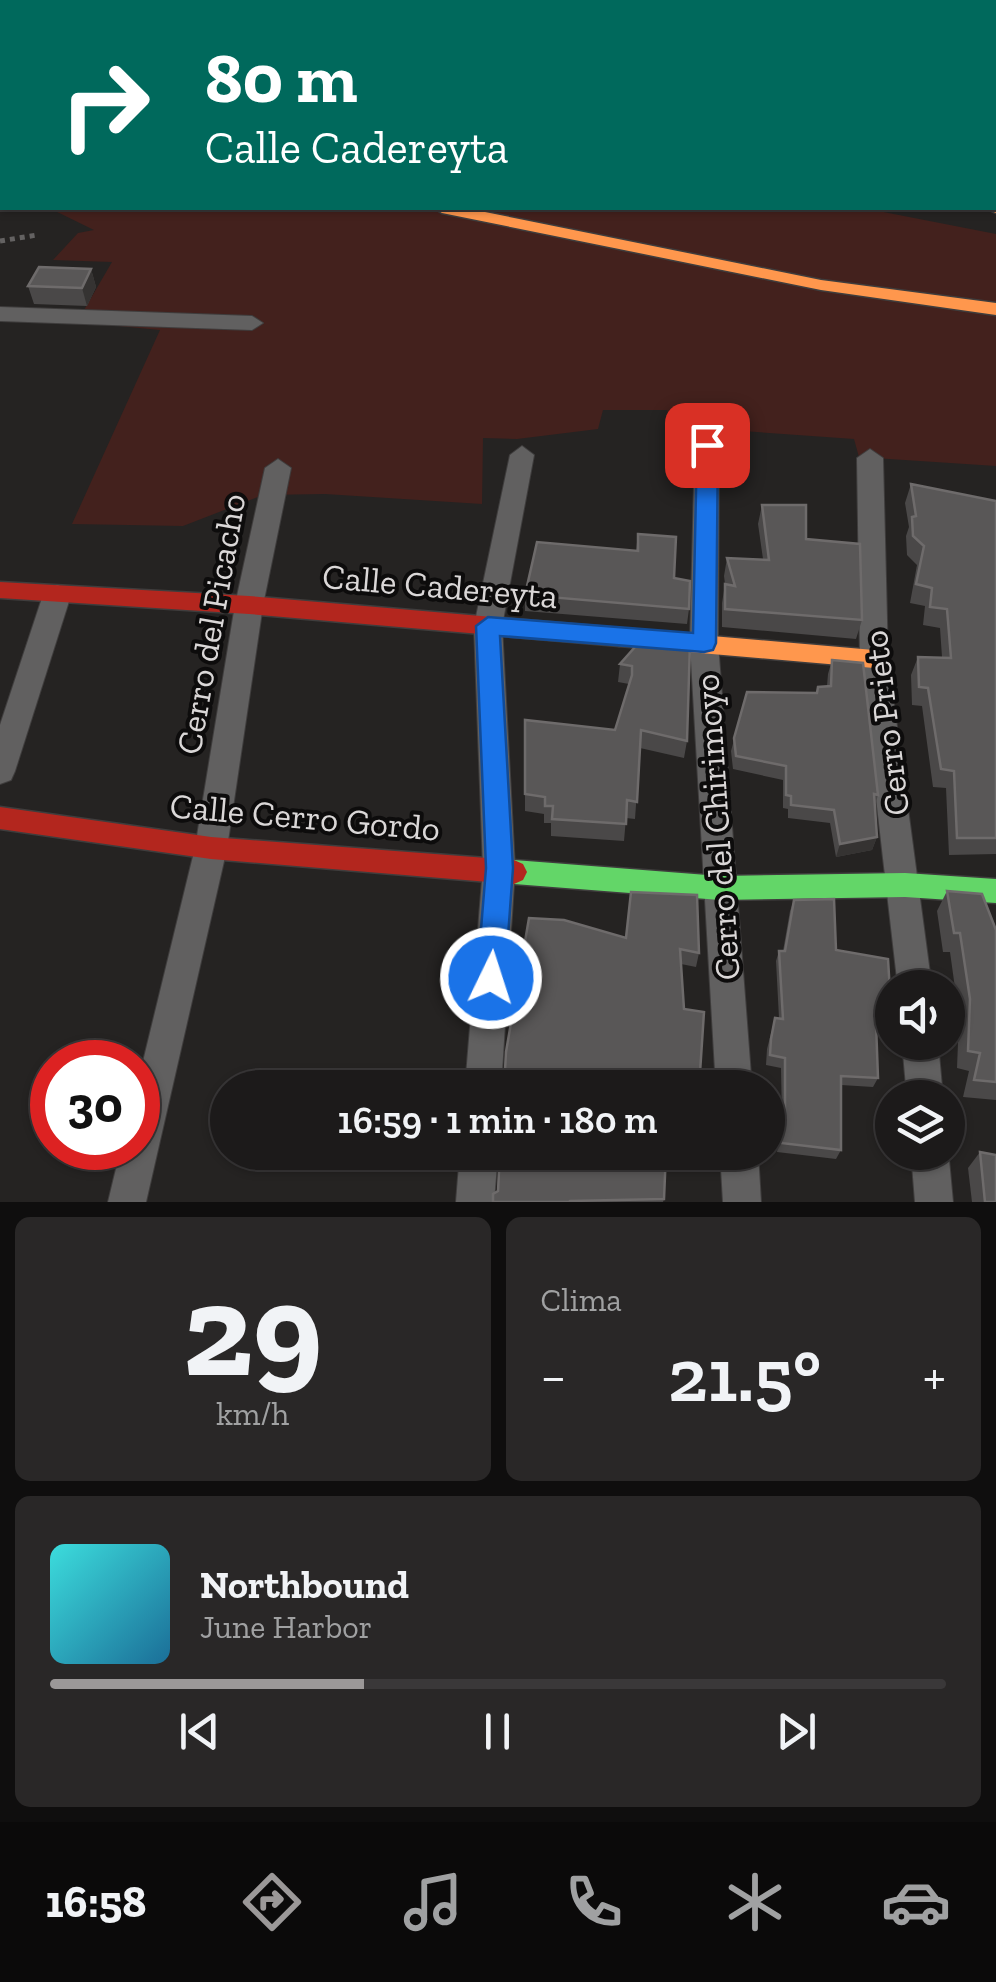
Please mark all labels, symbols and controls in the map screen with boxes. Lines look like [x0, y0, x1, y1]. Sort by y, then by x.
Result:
text: 80 m [205, 36, 357, 120]
icon: right [40, 40, 170, 170]
text: Calle Cadereyta [205, 121, 508, 175]
pin [665, 403, 750, 488]
icon: arrive [680, 418, 735, 473]
street label: Cerro del Picacho [167, 490, 255, 758]
street label: Calle Cadereyta [321, 555, 559, 617]
street label: Cerro Prieto [854, 628, 918, 818]
street label: Cerro del Chirimoyo [685, 673, 749, 981]
street label: Calle Cerro Gordo [168, 784, 442, 850]
position arrow [439, 926, 543, 1030]
map controls [875, 970, 965, 1170]
button: sound [875, 970, 965, 1060]
speed limit sign: 30 [30, 1040, 160, 1170]
button: layers [875, 1080, 965, 1170]
text: 16:59 · 1 min · 180 m [338, 1097, 657, 1143]
text: 29 [183, 1252, 322, 1408]
text: Clima [541, 1281, 622, 1319]
text: 21.5° [668, 1330, 821, 1420]
text: − [541, 1343, 566, 1409]
text: + [923, 1343, 946, 1409]
text: km/h [216, 1395, 289, 1433]
text: Northbound [200, 1562, 409, 1608]
text: June Harbor [200, 1608, 372, 1646]
icon: previous [172, 1704, 227, 1759]
icon: pause [470, 1704, 525, 1759]
icon: next [769, 1704, 824, 1759]
icon: directions [237, 1867, 307, 1937]
icon: music [398, 1867, 468, 1937]
icon: phone [559, 1867, 629, 1937]
icon: climate [720, 1867, 790, 1937]
icon: car [881, 1867, 951, 1937]
text: 16:58 [45, 1875, 147, 1929]

